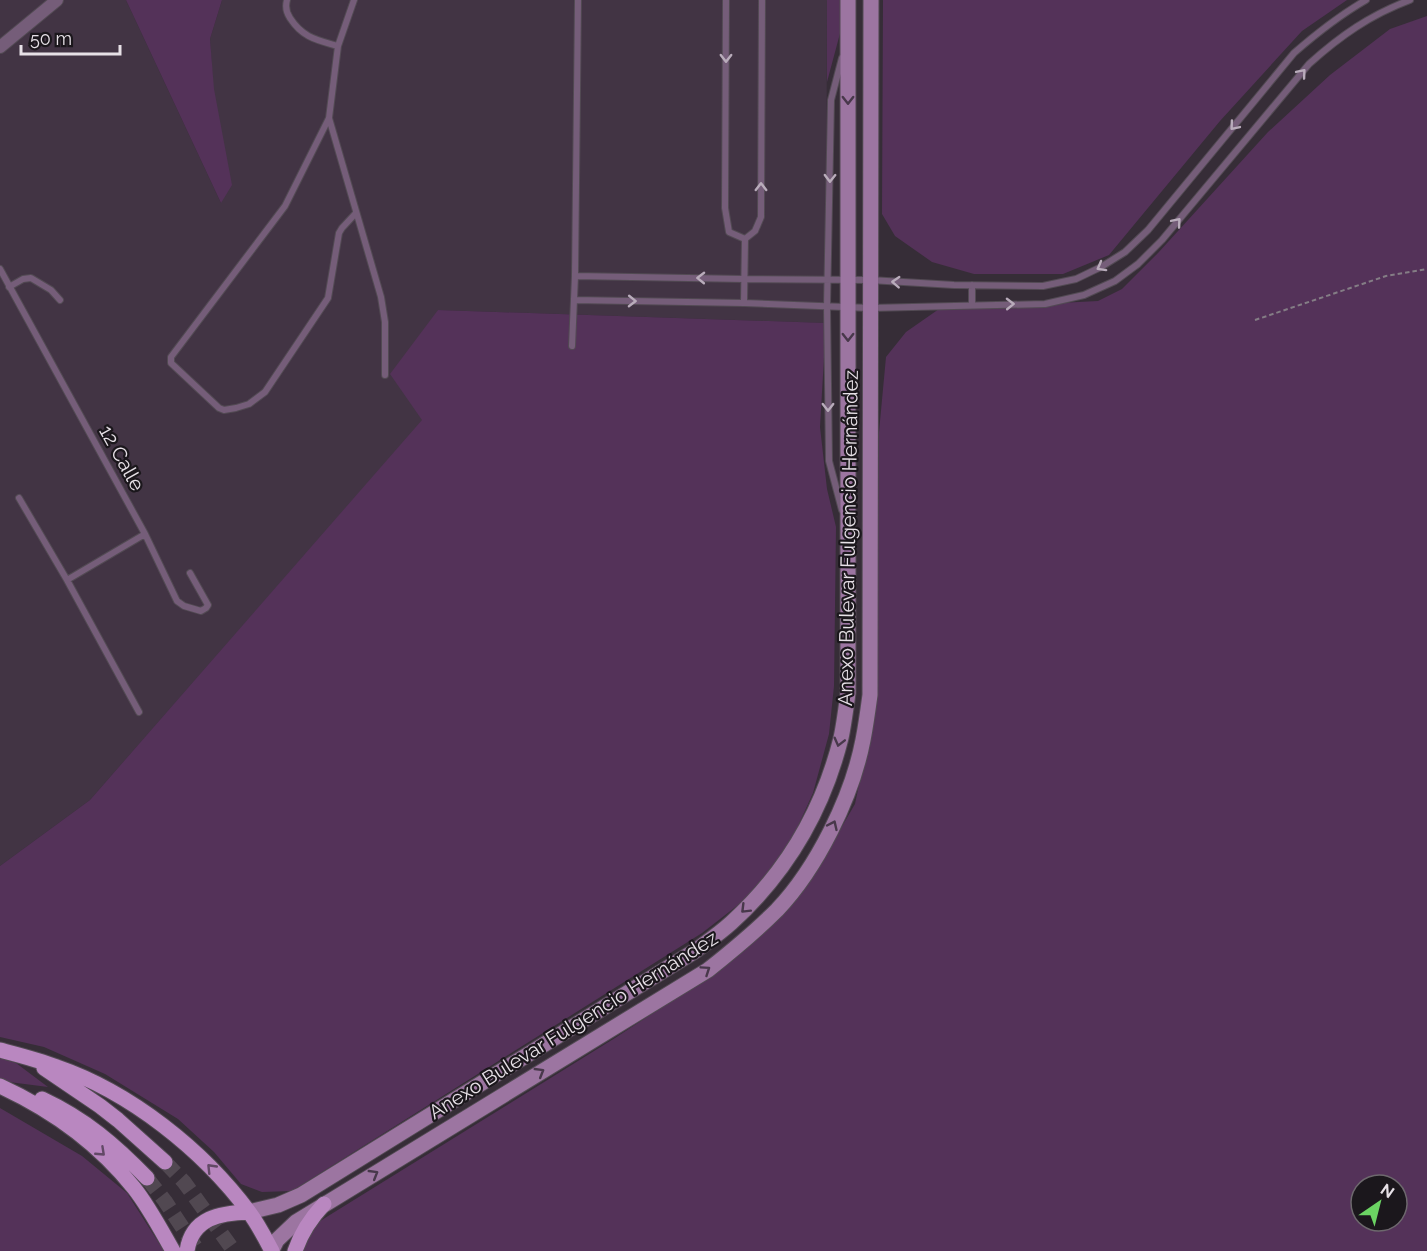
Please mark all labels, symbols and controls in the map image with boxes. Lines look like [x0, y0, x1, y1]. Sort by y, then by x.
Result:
scale bar [21, 18, 120, 56]
text: 50 m [30, 28, 72, 49]
one-way arrow [719, 54, 732, 63]
one-way arrow [1295, 69, 1306, 80]
one-way arrow [842, 96, 854, 105]
one-way arrow [1230, 119, 1241, 130]
one-way arrow [823, 173, 836, 182]
one-way arrow [755, 183, 767, 192]
one-way arrow [1170, 218, 1181, 229]
one-way arrow [1097, 260, 1107, 271]
one-way arrow [696, 272, 705, 285]
one-way arrow [891, 275, 900, 288]
one-way arrow [628, 295, 637, 308]
one-way arrow [1005, 298, 1014, 310]
one-way arrow [842, 333, 854, 342]
street label: Anexo Bulevar Fulgencio Hernández [833, 370, 863, 706]
one-way arrow [822, 402, 834, 411]
street label: 12 Calle [94, 421, 150, 495]
one-way arrow [834, 737, 847, 747]
one-way arrow [826, 821, 838, 832]
one-way arrow [742, 902, 753, 913]
street label: Anexo Bulevar Fulgencio Hernández [424, 926, 722, 1124]
one-way arrow [700, 966, 711, 977]
one-way arrow [534, 1067, 544, 1079]
one-way arrow [94, 1145, 105, 1156]
one-way arrow [207, 1165, 218, 1176]
one-way arrow [368, 1169, 378, 1181]
north arrow [1349, 1173, 1409, 1233]
text: N [1377, 1180, 1398, 1202]

